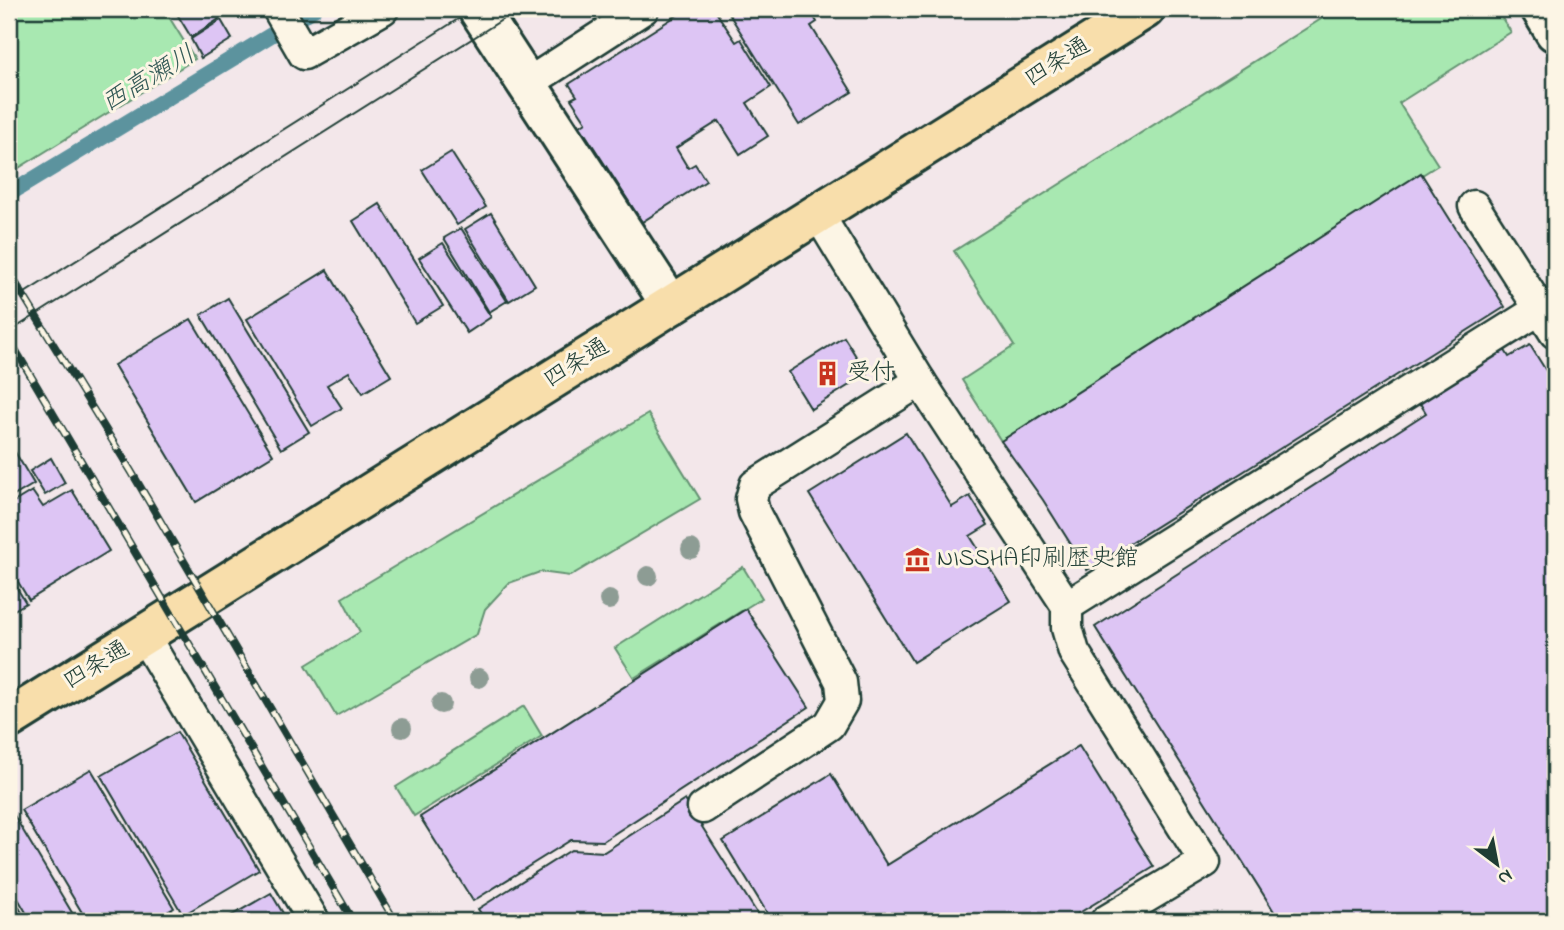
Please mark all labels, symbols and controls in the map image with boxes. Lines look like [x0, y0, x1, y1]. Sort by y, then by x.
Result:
street label: 四条通 [1018, 29, 1098, 97]
water label: 西高瀬川 [95, 37, 203, 123]
street label: 四条通 [537, 330, 617, 398]
place label: 受付 [847, 356, 895, 391]
building icon: 受付 [813, 359, 841, 387]
place label: NISSHA印刷歴史館 [937, 542, 1138, 577]
museum icon: NISSHA印刷歴史館 [903, 545, 931, 573]
street label: 四条通 [57, 632, 137, 700]
north arrow [1462, 828, 1532, 898]
text: N [1492, 861, 1517, 891]

